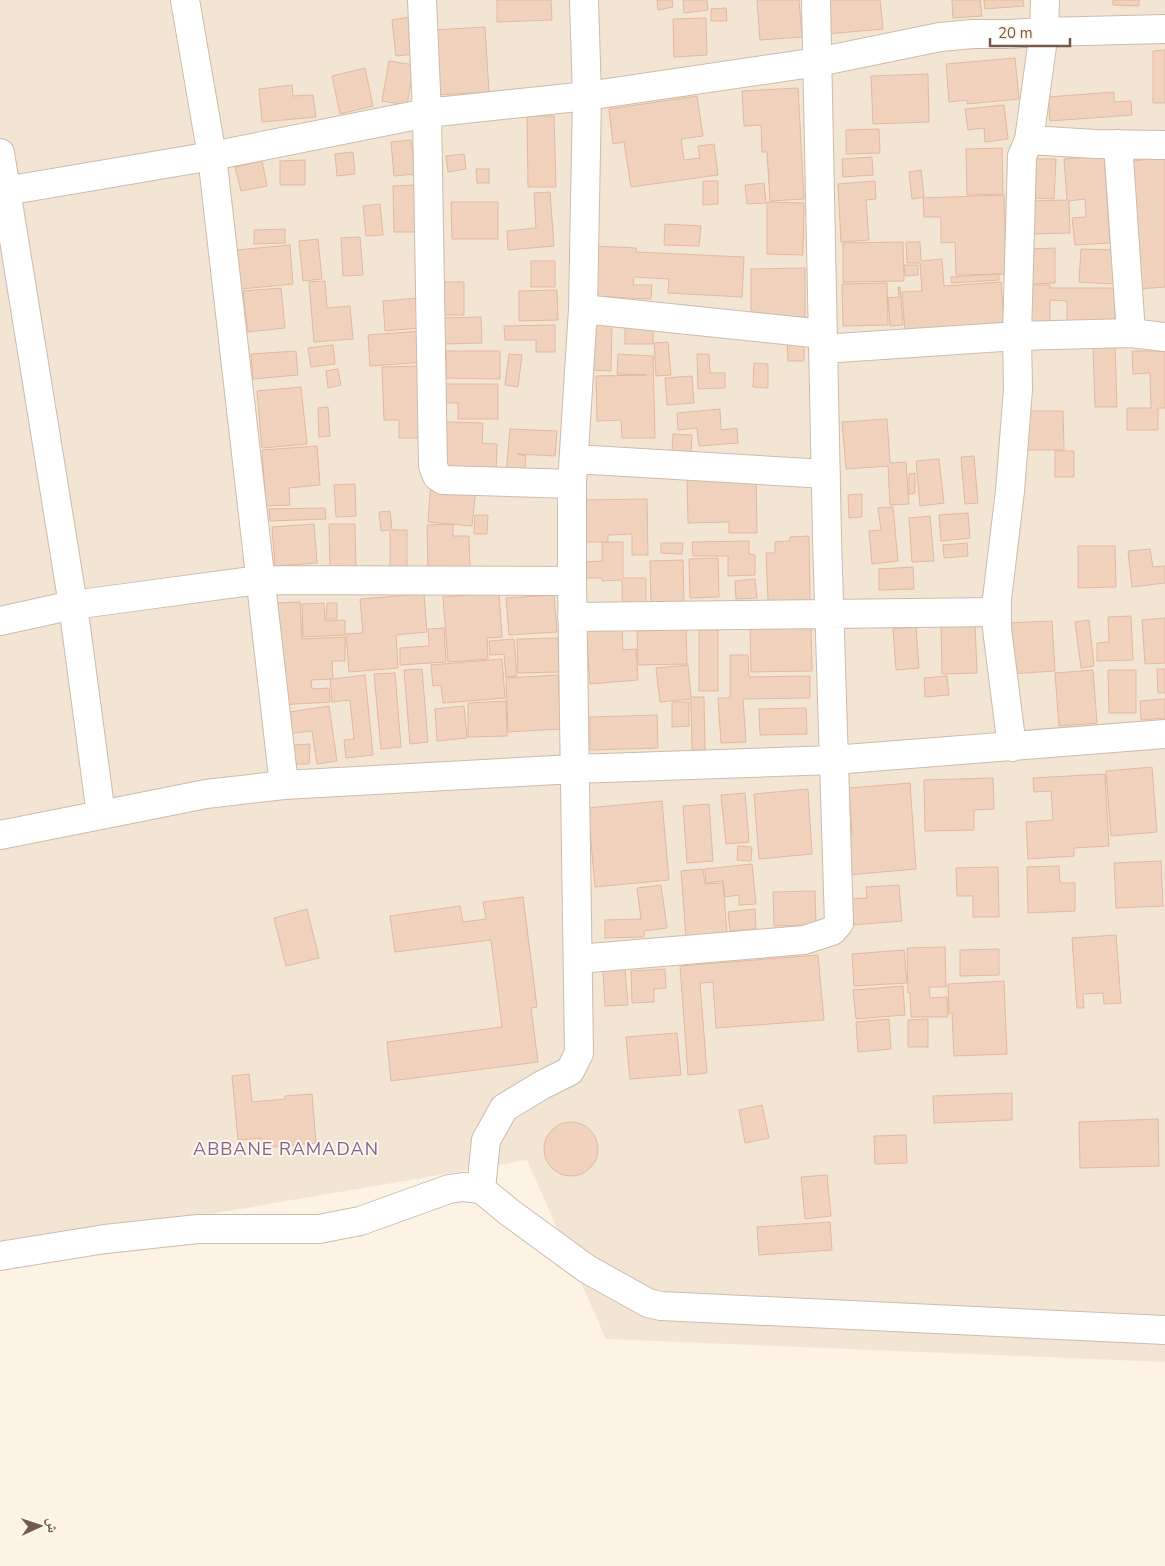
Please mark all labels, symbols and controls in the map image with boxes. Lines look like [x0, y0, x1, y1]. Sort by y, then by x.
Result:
scale bar [990, 15, 1070, 47]
text: 20 m [998, 23, 1033, 43]
district label: ABBANE RAMADAN [193, 1137, 379, 1161]
north arrow [15, 1501, 65, 1551]
text: ش [43, 1517, 62, 1533]

